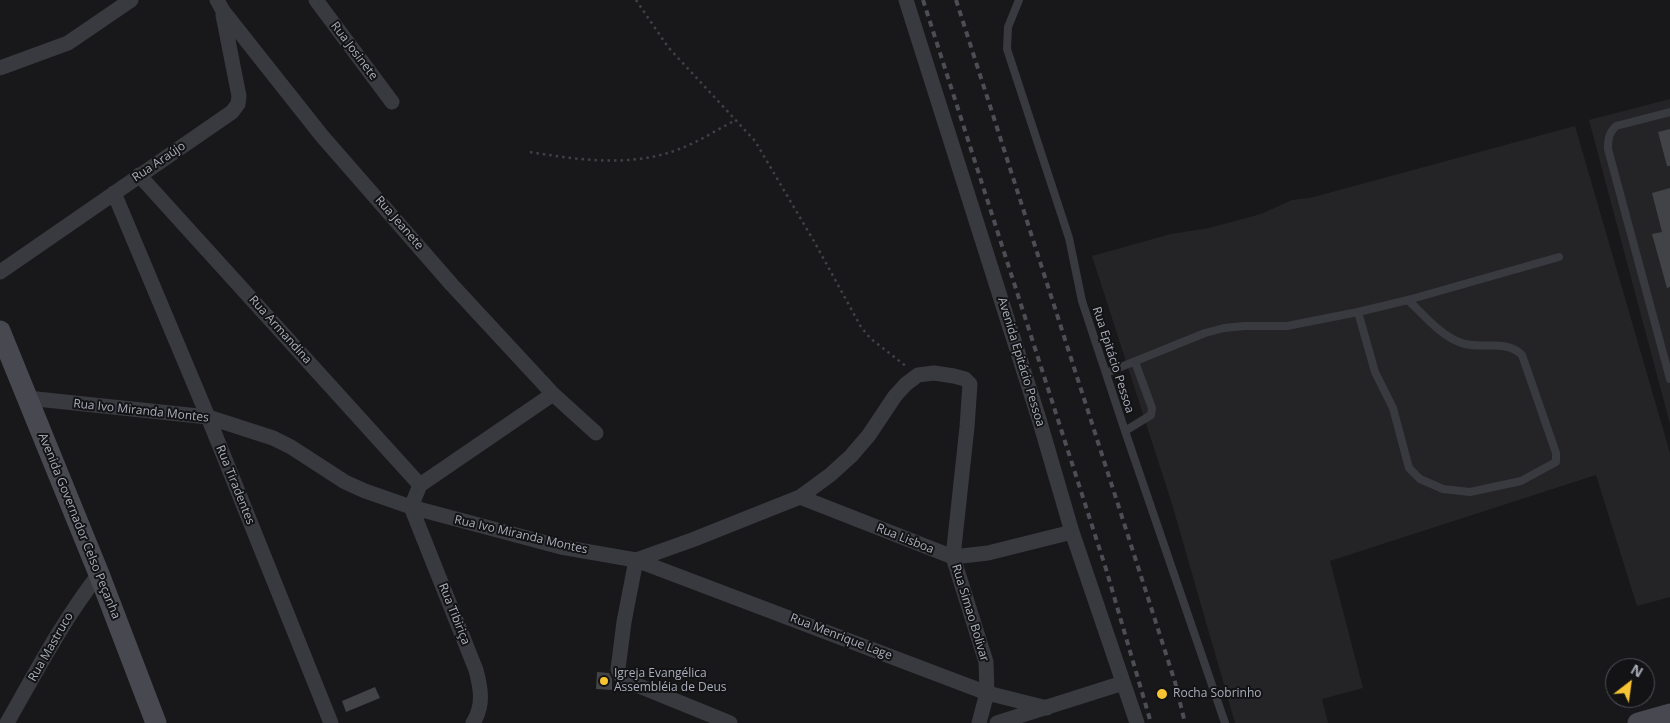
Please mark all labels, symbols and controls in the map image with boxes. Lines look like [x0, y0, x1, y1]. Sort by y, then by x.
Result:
street label: Rua Josinete [328, 19, 380, 83]
street label: Rua Araújo [130, 139, 188, 185]
street label: Rua Jeanete [372, 193, 426, 253]
street label: Rua Armandina [246, 293, 314, 367]
street label: Avenida Epitácio Pessoa [994, 296, 1048, 428]
street label: Rua Epitácio Pessoa [1089, 305, 1137, 415]
street label: Rua Ivo Miranda Montes [73, 397, 209, 425]
street label: Avenida Governador Celso Peçanha [35, 431, 123, 621]
street label: Rua Tiradentes [213, 443, 257, 527]
street label: Rua Ivo Miranda Montes [453, 513, 589, 557]
street label: Rua Lisboa [874, 521, 936, 557]
street label: Rua Simao Bolivar [948, 563, 992, 663]
street label: Rua Tibiriça [435, 581, 473, 647]
street label: Rua Mastruco [25, 610, 77, 684]
street label: Rua Menrique Lage [788, 611, 894, 663]
north arrow [1605, 658, 1655, 708]
text: N [1628, 659, 1647, 682]
place label: Igreja Evangélica Assembléia de Deus [614, 667, 727, 695]
marker: Igreja Evangélica Assembléia de Deus [598, 675, 610, 687]
marker: Rocha Sobrinho [1155, 687, 1169, 701]
place label: Rocha Sobrinho [1173, 687, 1262, 701]

